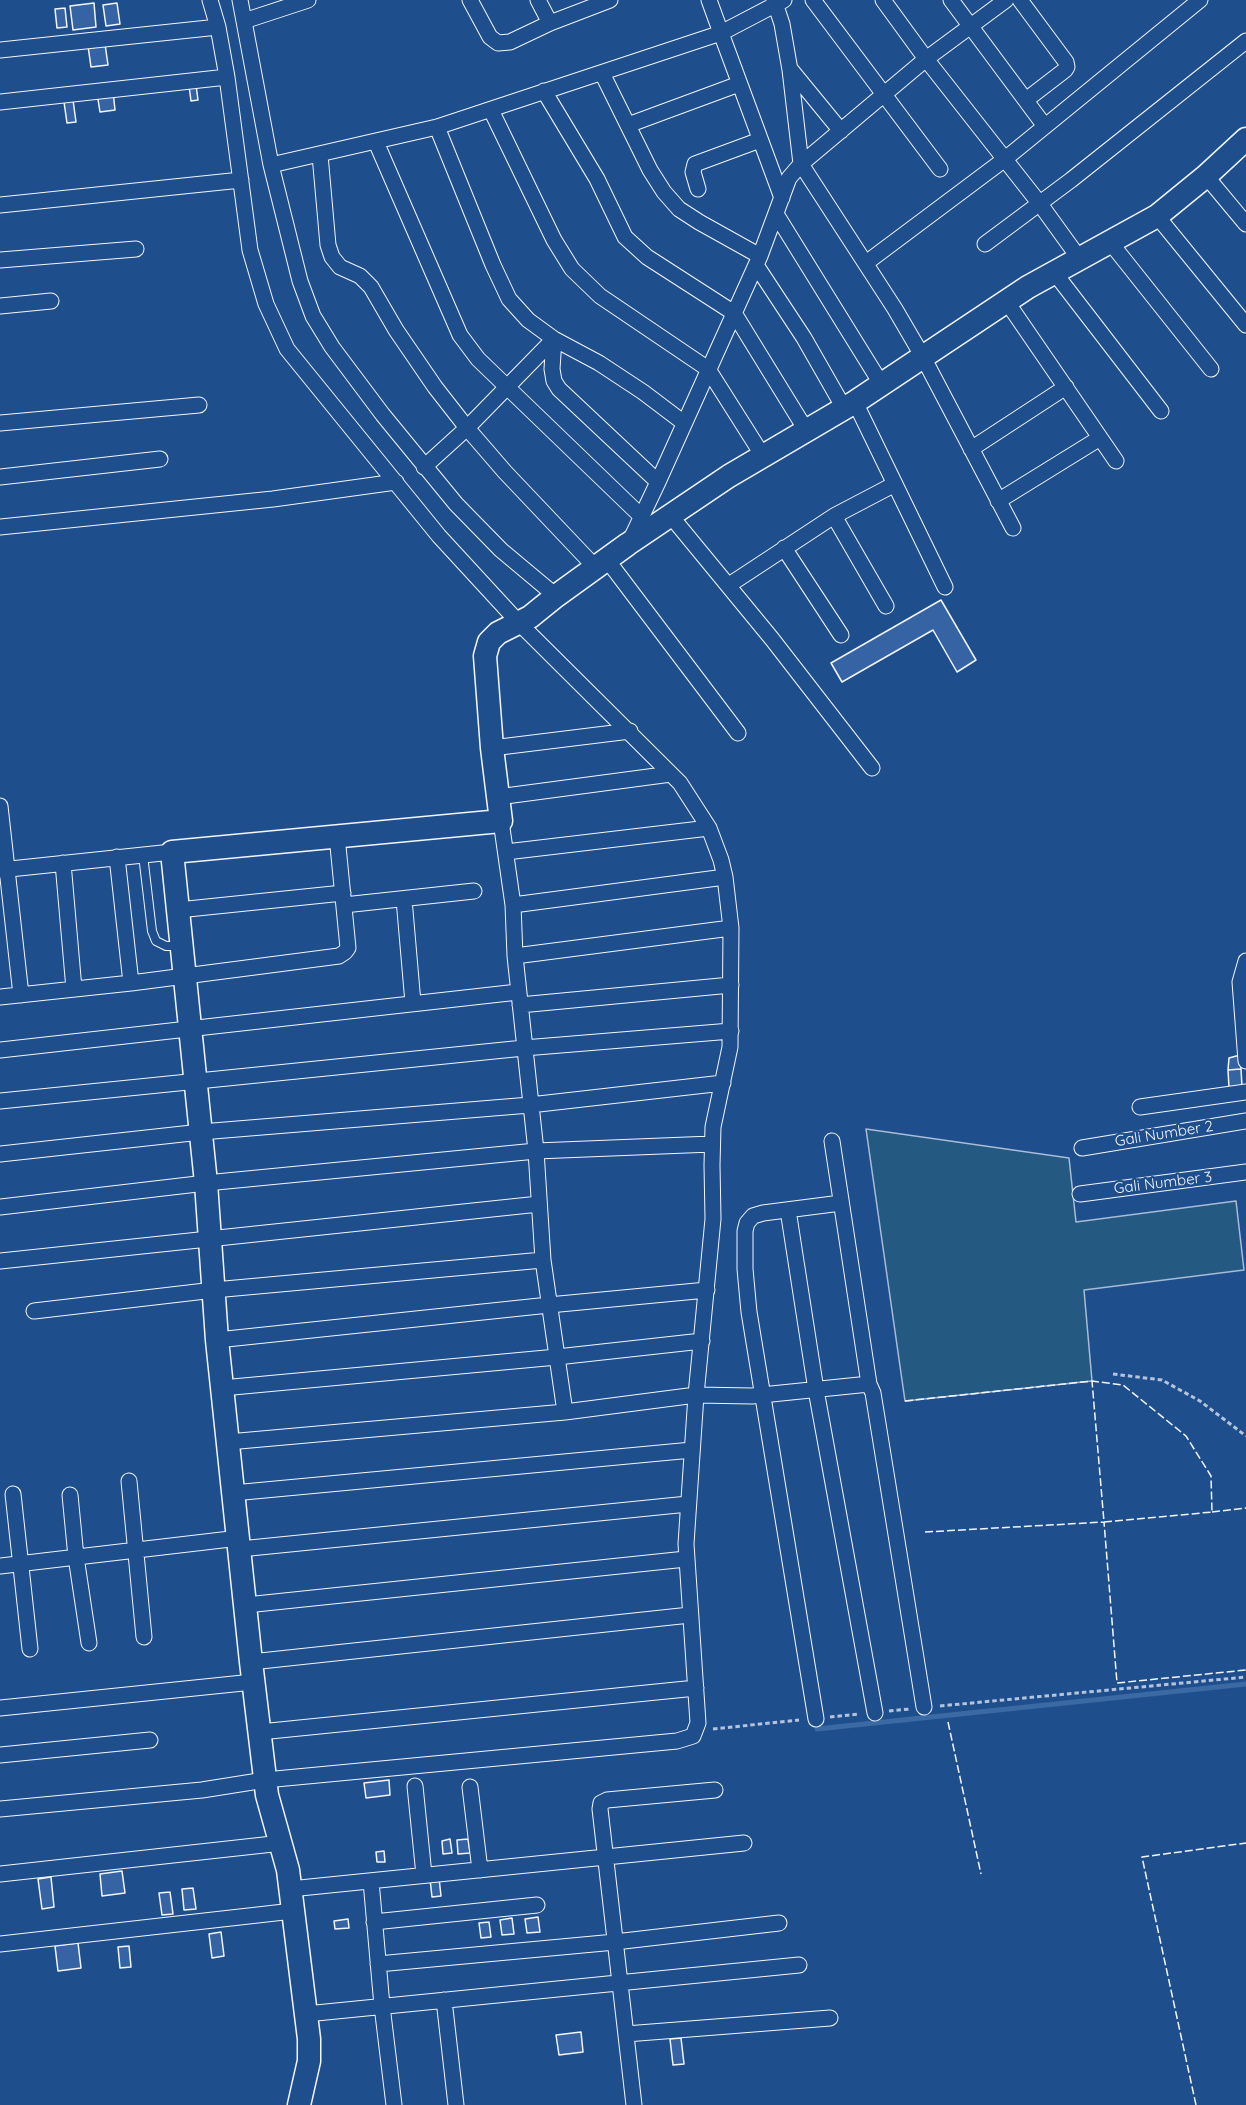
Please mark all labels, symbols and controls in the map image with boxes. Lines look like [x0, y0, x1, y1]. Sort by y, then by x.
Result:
street label: Gali Number 2 [1114, 1117, 1214, 1151]
street label: Gali Number 3 [1113, 1168, 1213, 1198]

